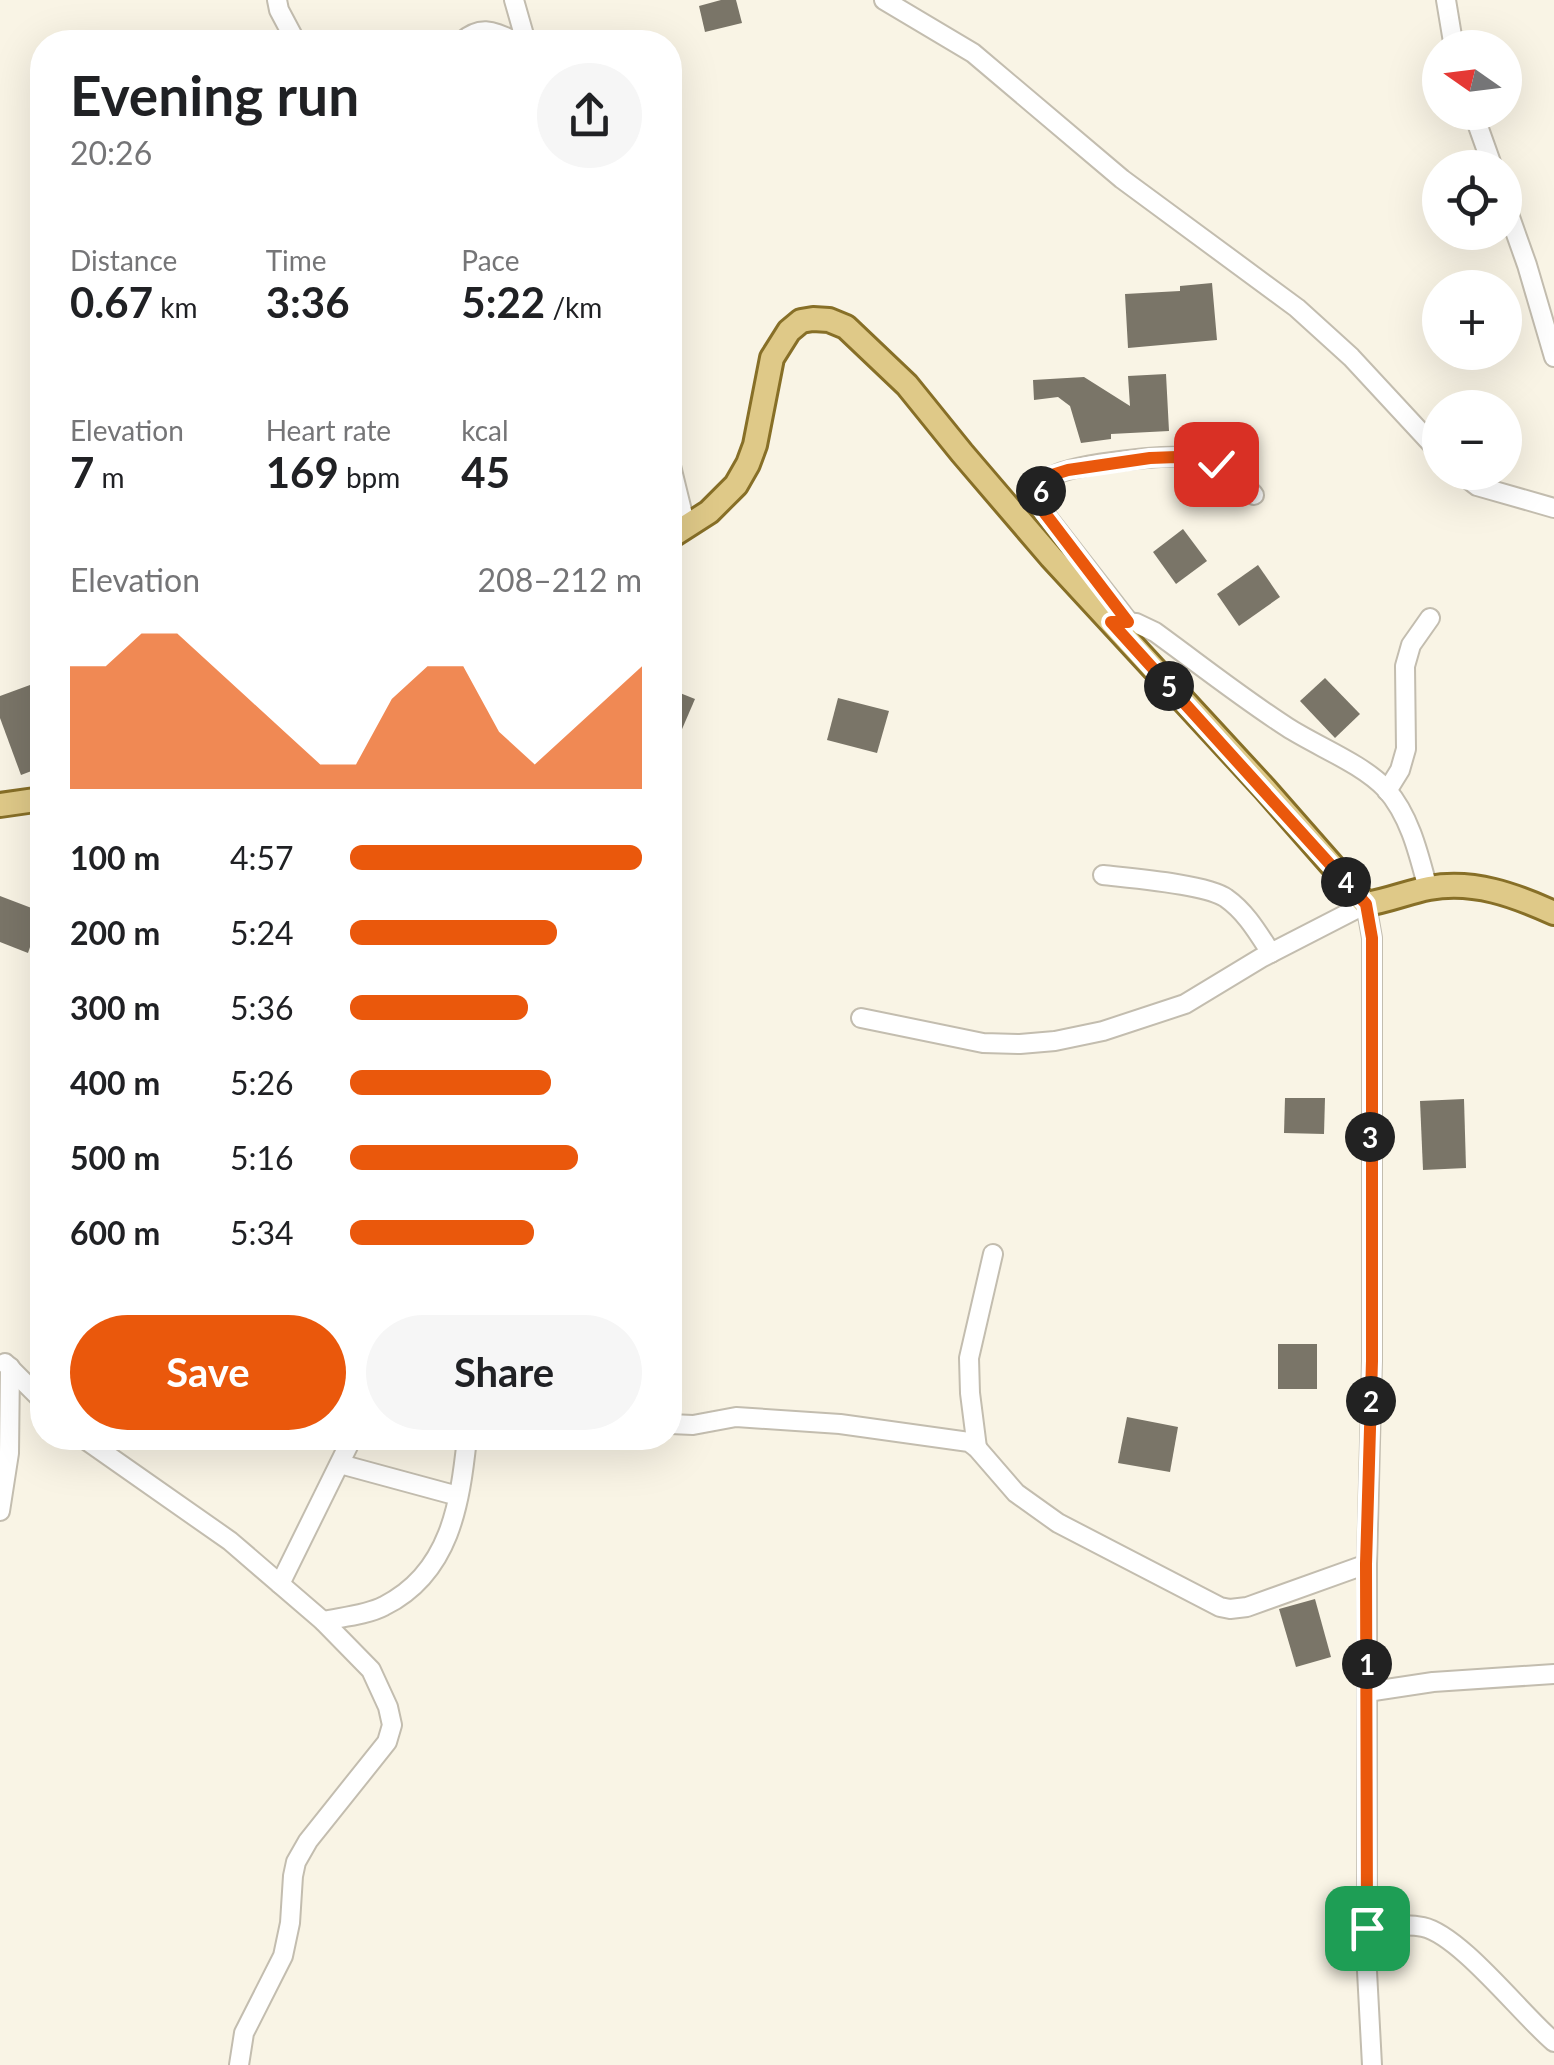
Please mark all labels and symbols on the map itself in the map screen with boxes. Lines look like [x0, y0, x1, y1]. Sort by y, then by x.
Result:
north arrow [1422, 30, 1522, 130]
pin [1174, 422, 1259, 507]
pin: 6 [1016, 466, 1066, 516]
pin: 5 [1144, 661, 1194, 711]
pin: 4 [1321, 857, 1371, 907]
pin: 3 [1345, 1112, 1395, 1162]
pin: 2 [1346, 1376, 1396, 1426]
pin: 1 [1342, 1639, 1392, 1689]
pin [1325, 1886, 1410, 1971]

